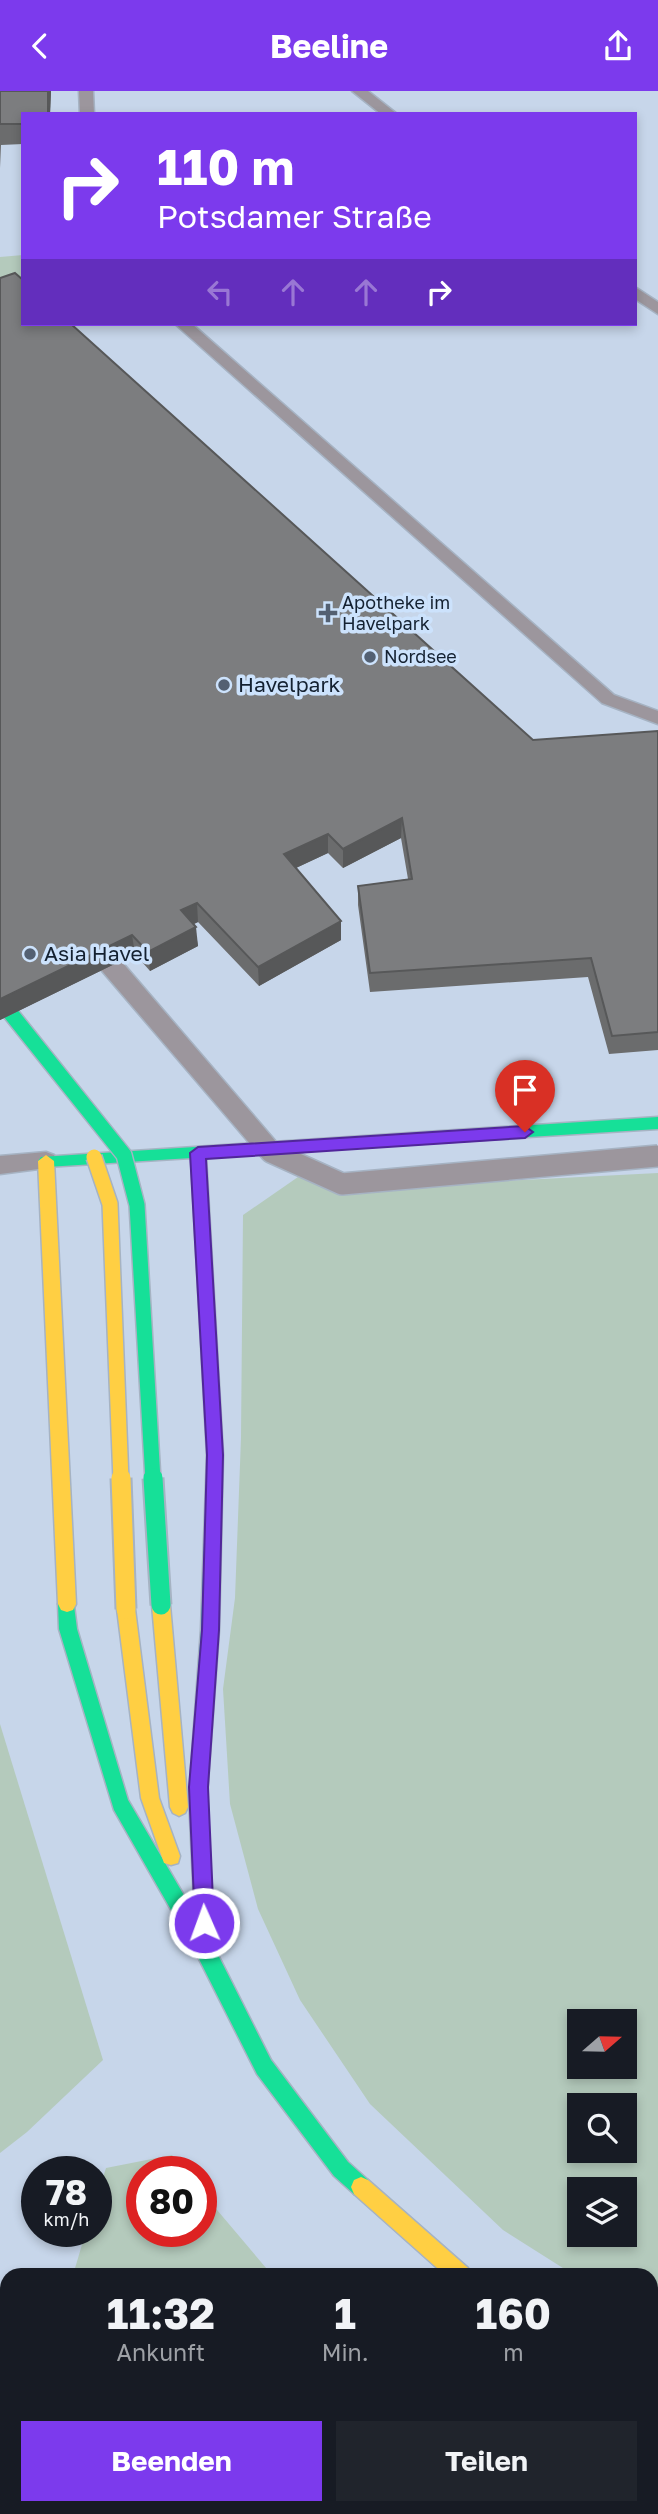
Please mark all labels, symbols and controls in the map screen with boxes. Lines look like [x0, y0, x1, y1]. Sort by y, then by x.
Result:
icon: back [21, 27, 59, 65]
text: Beeline [270, 27, 388, 65]
icon: share [599, 27, 637, 65]
text: 110 m [157, 137, 294, 196]
icon: right [42, 140, 133, 231]
text: Potsdamer Straße [157, 197, 432, 235]
icon: left [201, 273, 239, 311]
icon: ahead [274, 273, 312, 311]
icon: ahead [347, 273, 385, 311]
icon: right [420, 273, 458, 311]
place label: Apotheke im Havelpark [342, 591, 450, 634]
marker: Apotheke im Havelpark [320, 605, 336, 621]
place label: Nordsee [384, 645, 457, 667]
marker: Nordsee [362, 649, 378, 665]
place label: Havelpark [238, 671, 341, 697]
marker: Havelpark [216, 677, 232, 693]
place label: Asia Havel [44, 940, 149, 966]
marker: Asia Havel [22, 946, 38, 962]
pin [495, 1060, 555, 1132]
icon: arrive [506, 1071, 544, 1109]
position arrow [167, 1886, 241, 1960]
north arrow [567, 2009, 637, 2079]
map controls [567, 2009, 637, 2247]
button: search [567, 2093, 637, 2163]
speed limit sign: 80 [126, 2156, 217, 2247]
text: 78 [46, 2171, 87, 2213]
button: layers [567, 2177, 637, 2247]
text: km/h [44, 2208, 89, 2230]
text: 11:32 [107, 2288, 215, 2338]
text: 1 [334, 2288, 356, 2338]
text: 160 [476, 2288, 551, 2338]
text: Ankunft [117, 2338, 205, 2366]
text: Min. [322, 2338, 369, 2366]
text: m [503, 2338, 524, 2366]
button: Beenden [21, 2421, 322, 2501]
button: Teilen [336, 2421, 637, 2501]

